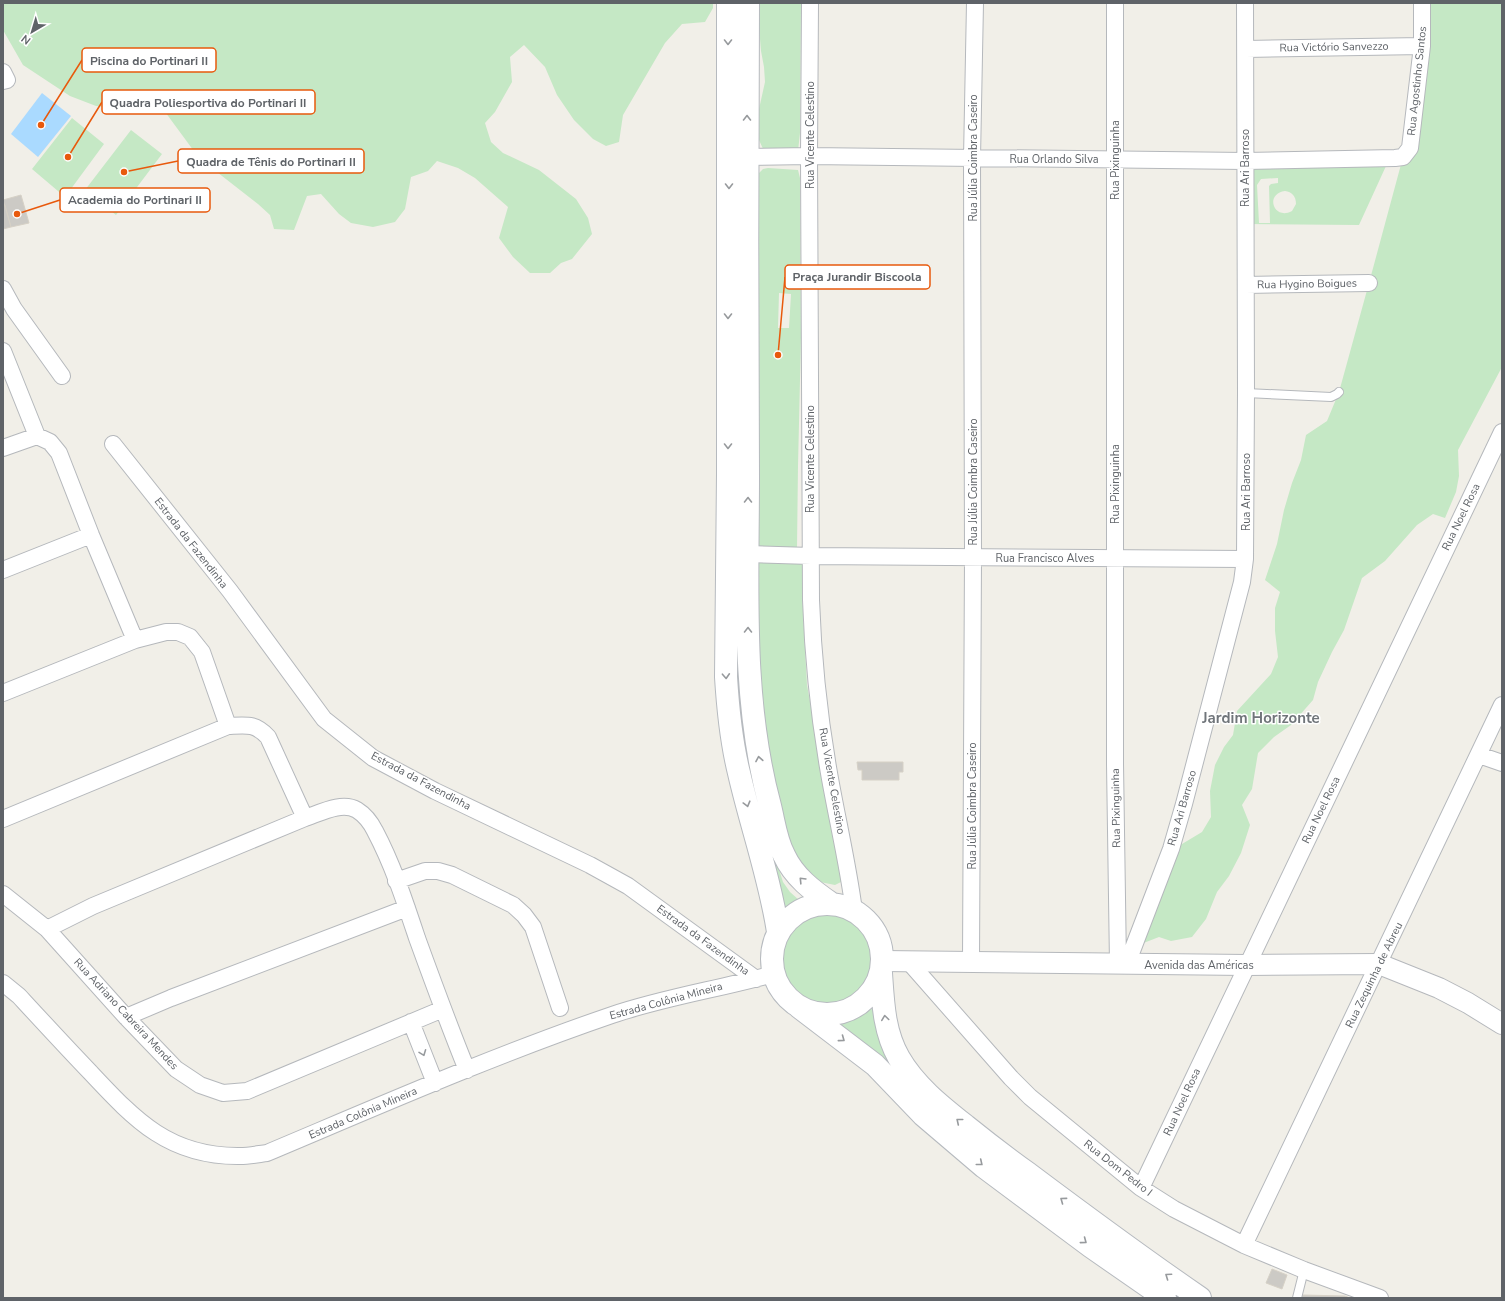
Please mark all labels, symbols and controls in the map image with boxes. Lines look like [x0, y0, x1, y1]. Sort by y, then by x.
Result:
north arrow [12, 12, 52, 52]
street label: Rua Agostinho Santos [1404, 26, 1430, 136]
text: N [18, 31, 34, 48]
one-way arrow [724, 39, 732, 45]
street label: Rua Victório Sanvezzo [1279, 39, 1389, 55]
callout: Piscina do Portinari II [82, 48, 216, 72]
text: Piscina do Portinari II [90, 53, 208, 69]
street label: Rua Vicente Celestino [803, 81, 818, 189]
callout: Quadra Poliesportiva do Portinari II [102, 90, 315, 114]
street label: Rua Júlia Coimbra Caseiro [966, 94, 981, 222]
text: Quadra Poliesportiva do Portinari II [110, 95, 306, 111]
one-way arrow [743, 115, 751, 121]
street label: Rua Pixinguinha [1108, 120, 1123, 200]
street label: Rua Ari Barroso [1238, 129, 1253, 207]
callout: Quadra de Tênis do Portinari II [178, 149, 364, 173]
street label: Rua Orlando Silva [1009, 152, 1099, 167]
text: Quadra de Tênis do Portinari II [186, 154, 356, 170]
one-way arrow [724, 183, 733, 189]
callout: Academia do Portinari II [60, 188, 210, 212]
text: Academia do Portinari II [68, 192, 202, 208]
callout: Praça Jurandir Biscoola [785, 265, 930, 289]
text: Praça Jurandir Biscoola [793, 269, 921, 285]
street label: Rua Hygino Boigues [1257, 276, 1357, 292]
one-way arrow [724, 313, 732, 319]
street label: Rua Vicente Celestino [803, 405, 818, 513]
street label: Rua Júlia Coimbra Caseiro [966, 418, 981, 546]
one-way arrow [724, 443, 732, 449]
street label: Rua Pixinguinha [1108, 444, 1123, 524]
street label: Rua Ari Barroso [1239, 453, 1254, 531]
street label: Rua Noel Rosa [1438, 481, 1484, 553]
street label: Estrada da Fazendinha [151, 495, 231, 592]
one-way arrow [744, 497, 752, 503]
street label: Rua Francisco Alves [996, 551, 1094, 566]
one-way arrow [744, 627, 752, 633]
one-way arrow [722, 673, 731, 679]
district label: Jardim Horizonte [1201, 708, 1320, 728]
street label: Rua Vicente Celestino [815, 727, 849, 835]
street label: Rua Júlia Coimbra Caseiro [965, 742, 980, 870]
street label: Estrada da Fazendinha [368, 748, 474, 814]
one-way arrow [755, 756, 764, 762]
street label: Rua Pixinguinha [1108, 768, 1124, 848]
street label: Rua Ari Barroso [1164, 768, 1200, 848]
street label: Rua Noel Rosa [1298, 774, 1344, 846]
one-way arrow [742, 801, 751, 808]
one-way arrow [799, 877, 806, 885]
street label: Estrada da Fazendinha [654, 901, 753, 979]
street label: Rua Zequinha de Abreu [1342, 920, 1406, 1030]
street label: Rua Adriano Cabreira Mendes [70, 955, 182, 1073]
street label: Avenida das Américas [1144, 958, 1254, 973]
street label: Estrada Colônia Mineira [608, 979, 724, 1023]
one-way arrow [881, 1015, 890, 1021]
one-way arrow [838, 1034, 845, 1041]
one-way arrow [418, 1049, 426, 1056]
street label: Rua Noel Rosa [1160, 1066, 1204, 1138]
street label: Estrada Colônia Mineira [306, 1083, 420, 1143]
one-way arrow [957, 1118, 964, 1125]
street label: Rua Dom Pedro I [1081, 1136, 1155, 1200]
one-way arrow [975, 1159, 982, 1166]
one-way arrow [1060, 1198, 1067, 1205]
one-way arrow [1079, 1236, 1086, 1243]
one-way arrow [1165, 1273, 1172, 1281]

